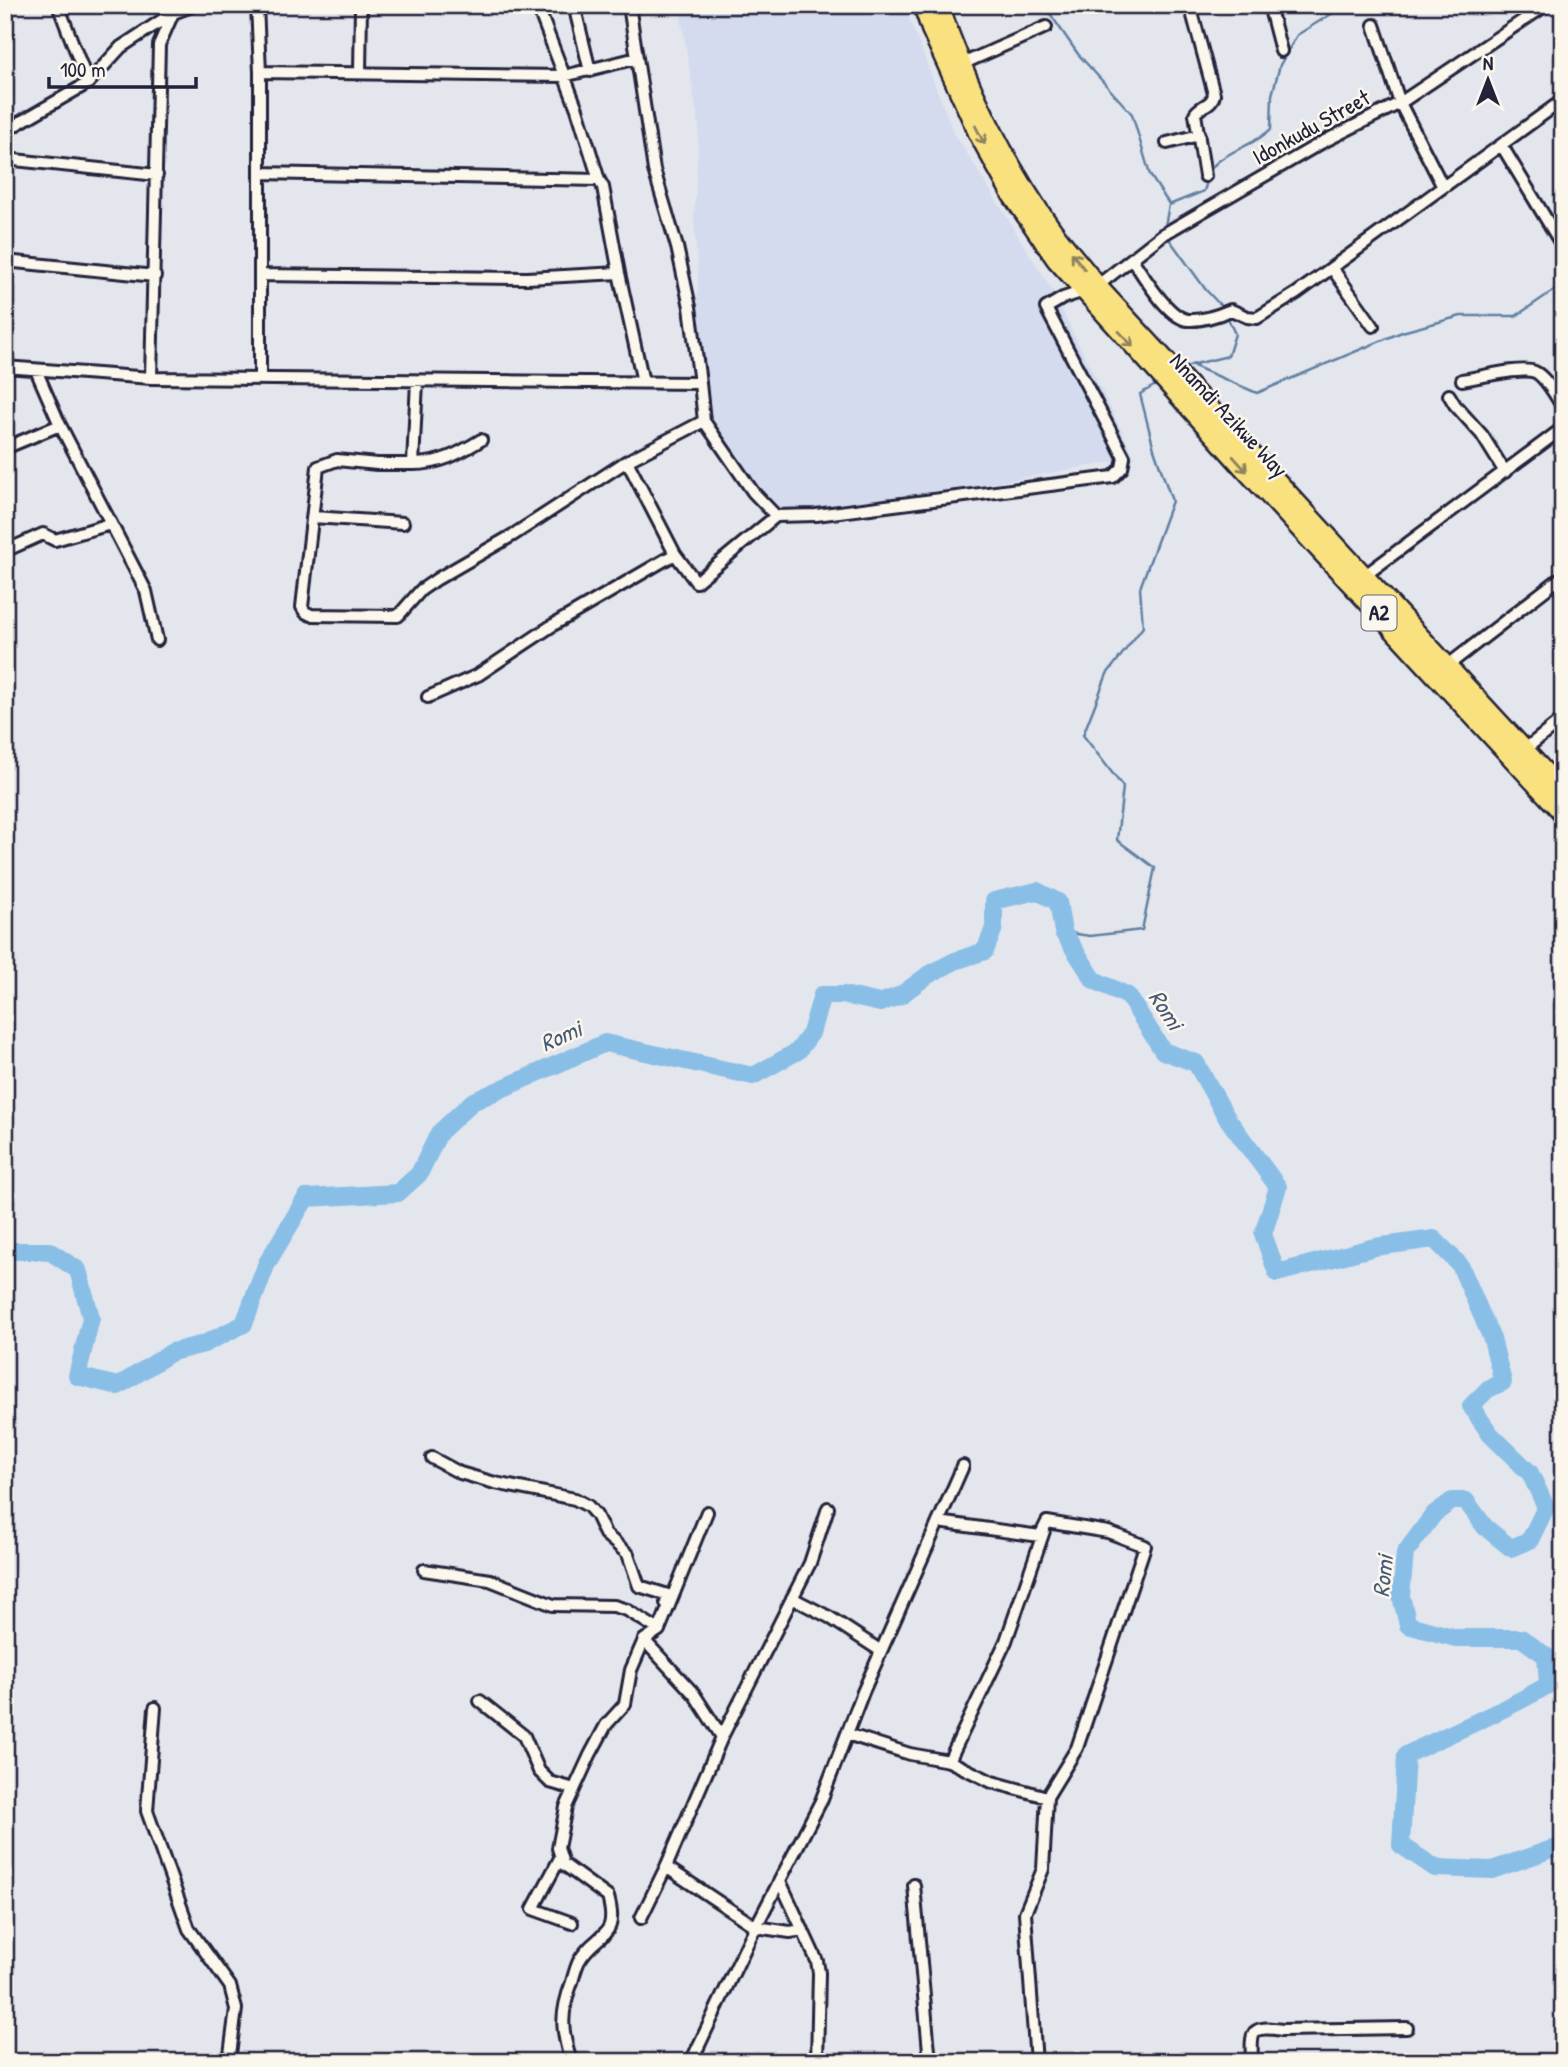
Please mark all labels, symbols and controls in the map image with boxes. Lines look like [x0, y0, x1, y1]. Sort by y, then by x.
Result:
scale bar [49, 46, 196, 90]
north arrow [1452, 46, 1522, 116]
text: N [1483, 50, 1493, 76]
text: 100 m [60, 55, 106, 84]
street label: Idonkudu Street [1246, 81, 1376, 172]
one-way arrow [973, 124, 987, 145]
one-way arrow [1070, 253, 1085, 271]
one-way arrow [1118, 329, 1134, 347]
street label: Nnamdi Azikwe Way [1163, 345, 1296, 484]
one-way arrow [1232, 455, 1248, 473]
road number: A2 [1362, 596, 1396, 630]
water label: Romi [1142, 983, 1193, 1038]
water label: Romi [535, 1011, 589, 1058]
water label: Romi [1364, 1551, 1400, 1599]

